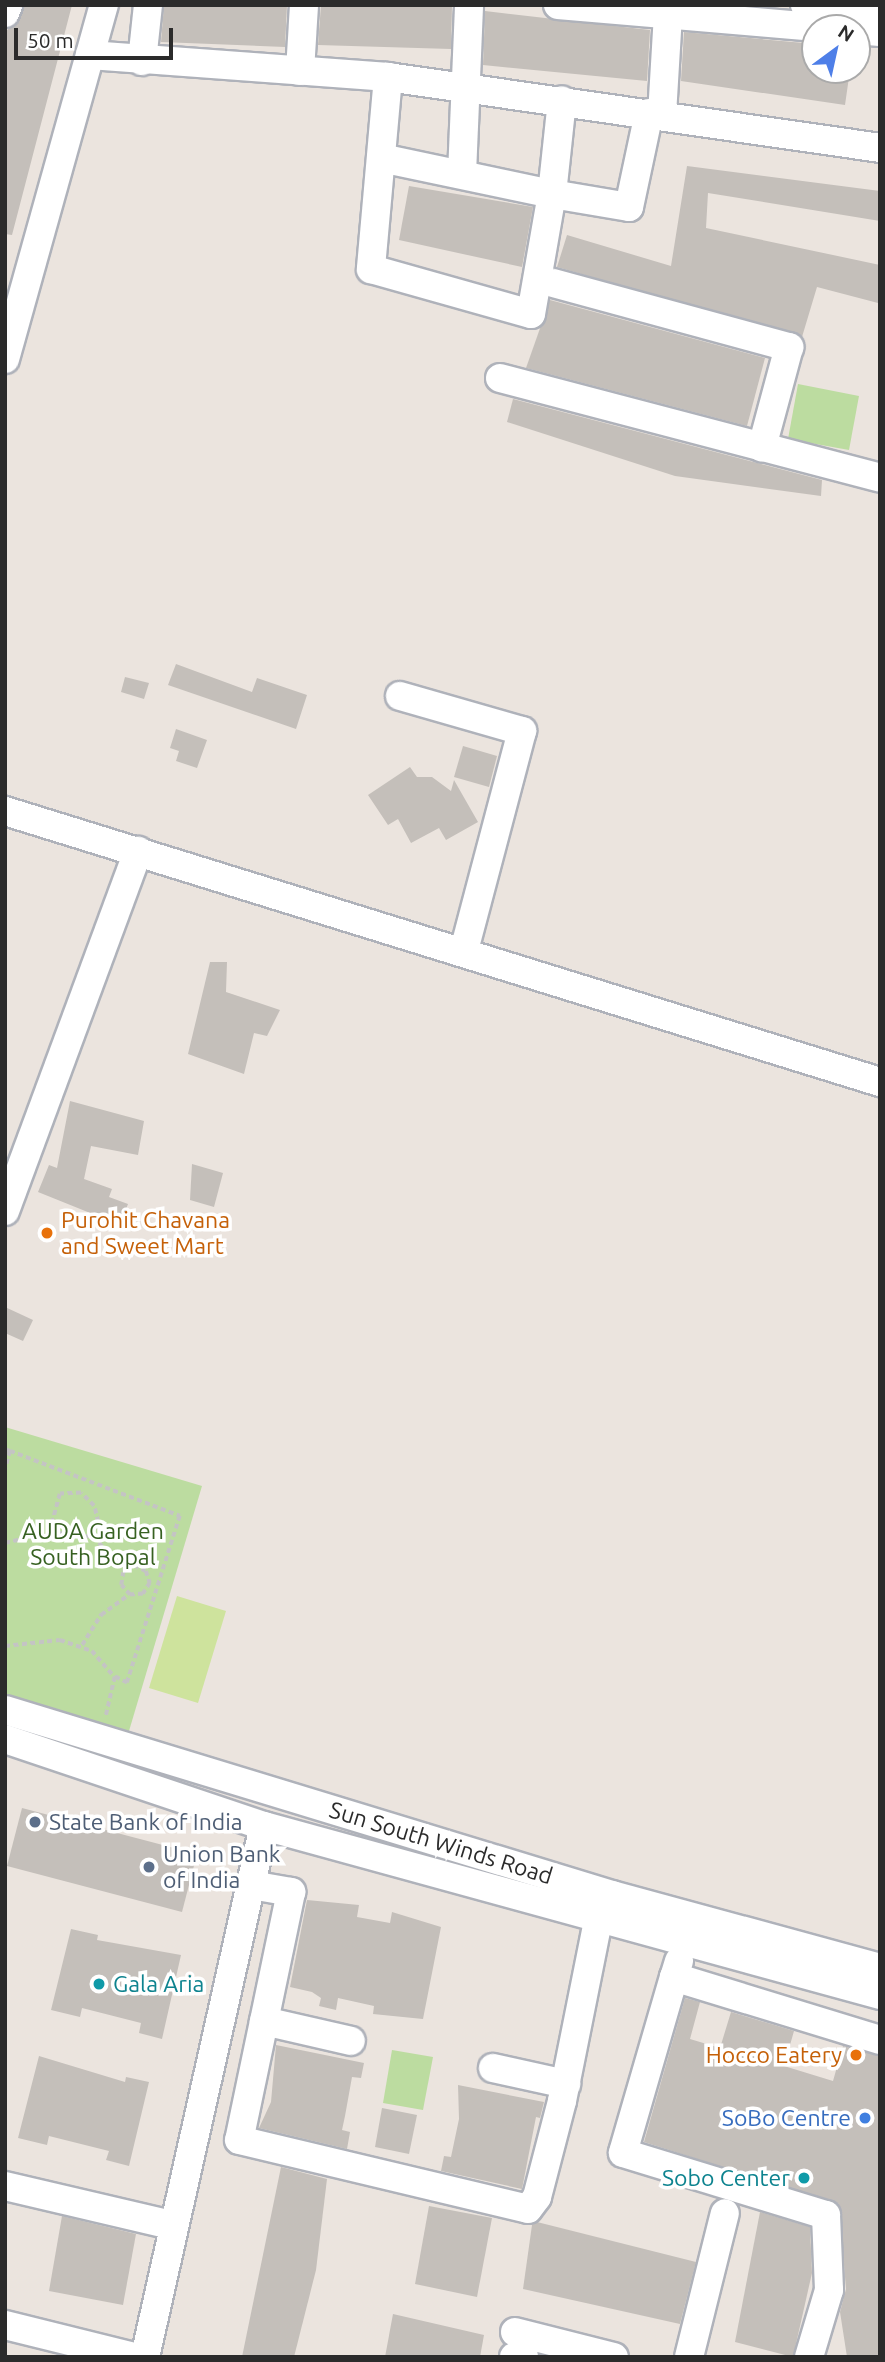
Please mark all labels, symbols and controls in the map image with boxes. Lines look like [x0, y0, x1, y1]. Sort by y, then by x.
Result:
scale bar [18, 14, 177, 58]
north arrow [801, 14, 871, 84]
text: N [834, 20, 858, 46]
text: 50 m [27, 28, 74, 52]
place label: Purohit Chavana and Sweet Mart [61, 1206, 230, 1260]
marker: Purohit Chavana and Sweet Mart [39, 1225, 55, 1241]
park label: AUDA Garden South Bopal [22, 1517, 164, 1571]
street label: Sun South Winds Road [326, 1796, 556, 1890]
place label: State Bank of India [49, 1808, 243, 1836]
marker: State Bank of India [27, 1814, 43, 1830]
place label: Union Bank of India [163, 1840, 280, 1894]
marker: Union Bank of India [141, 1859, 157, 1875]
place label: Gala Aria [113, 1970, 204, 1998]
marker: Gala Aria [91, 1976, 107, 1992]
place label: Hocco Eatery [706, 2041, 842, 2069]
marker: Hocco Eatery [848, 2047, 864, 2063]
place label: SoBo Centre [722, 2104, 851, 2132]
marker: SoBo Centre [857, 2110, 873, 2126]
place label: Sobo Center [662, 2164, 790, 2192]
marker: Sobo Center [796, 2170, 812, 2186]

